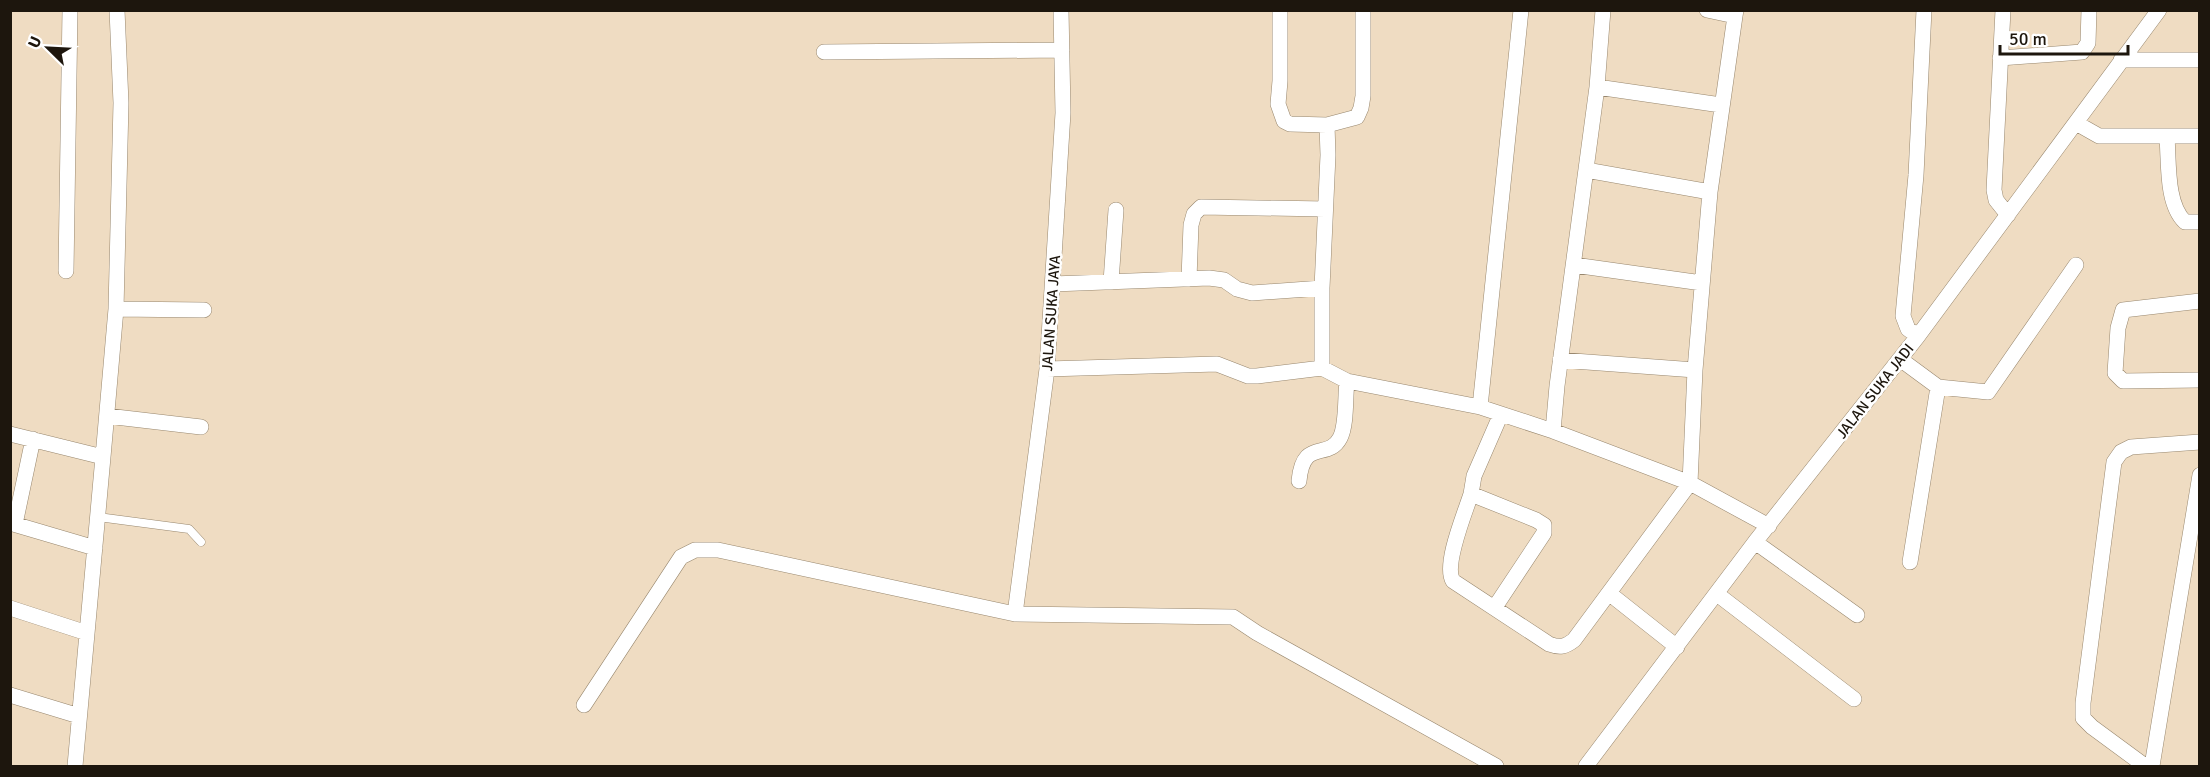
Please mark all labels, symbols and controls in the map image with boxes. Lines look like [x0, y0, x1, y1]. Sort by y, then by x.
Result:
north arrow [18, 18, 78, 78]
scale bar [2000, 18, 2128, 56]
text: 50 m [2009, 28, 2047, 50]
text: U [24, 33, 47, 51]
street label: JALAN SUKA JAYA [1038, 254, 1064, 372]
street label: JALAN SUKA JADI [1832, 340, 1918, 442]

